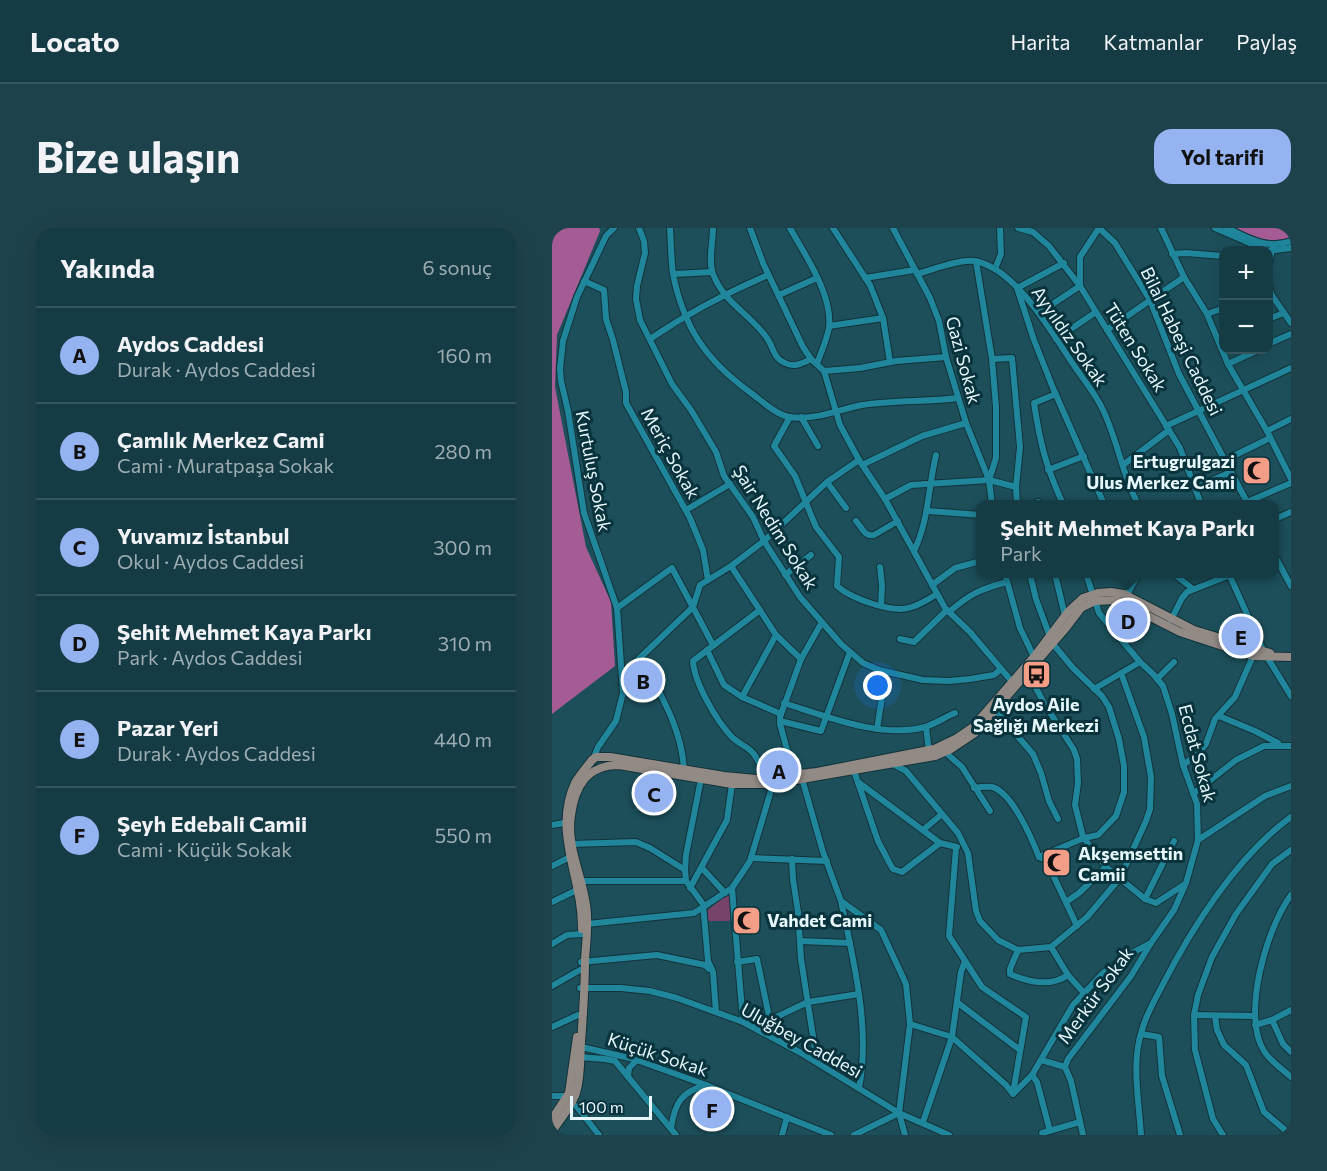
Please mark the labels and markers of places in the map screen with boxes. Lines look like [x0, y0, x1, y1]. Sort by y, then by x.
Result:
place label: Ertugrulgazi Ulus Merkez Cami [1086, 450, 1235, 493]
mosque icon: Ertugrulgazi Ulus Merkez Cami [1240, 455, 1272, 487]
pin: D [1108, 598, 1148, 642]
pin: E [1222, 614, 1260, 658]
pin: B [624, 658, 662, 702]
bus stop icon: Aydos Aile Sağlığı Merkezi [1020, 659, 1052, 691]
place label: Aydos Aile Sağlığı Merkezi [973, 693, 1099, 736]
pin: A [760, 748, 798, 792]
pin: C [634, 770, 674, 816]
place label: Akşemsettin Camii [1078, 842, 1183, 885]
mosque icon: Akşemsettin Camii [1041, 847, 1073, 879]
mosque icon: Vahdet Cami [730, 904, 762, 936]
place label: Vahdet Cami [767, 909, 872, 931]
pin: F [692, 1086, 732, 1132]

